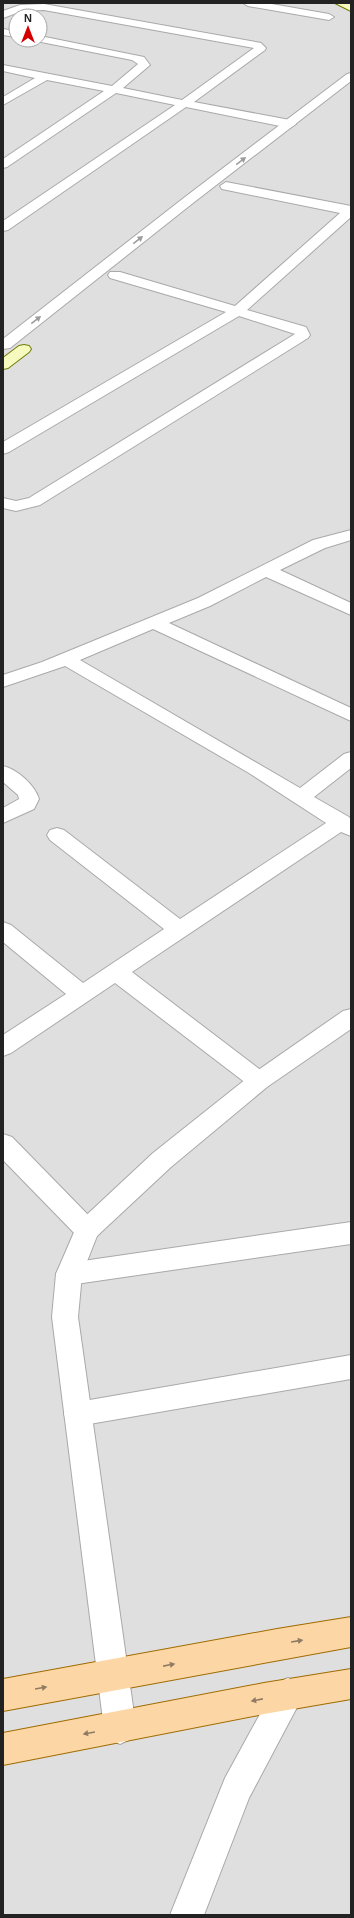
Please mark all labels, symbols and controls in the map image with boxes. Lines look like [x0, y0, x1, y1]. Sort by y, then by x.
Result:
north arrow [8, 8, 48, 48]
text: N [24, 12, 32, 24]
one-way arrow [236, 157, 246, 165]
one-way arrow [132, 235, 143, 244]
one-way arrow [30, 316, 41, 325]
one-way arrow [291, 1637, 303, 1643]
one-way arrow [163, 1661, 175, 1667]
one-way arrow [35, 1685, 47, 1691]
one-way arrow [251, 1697, 264, 1703]
one-way arrow [83, 1731, 95, 1737]

